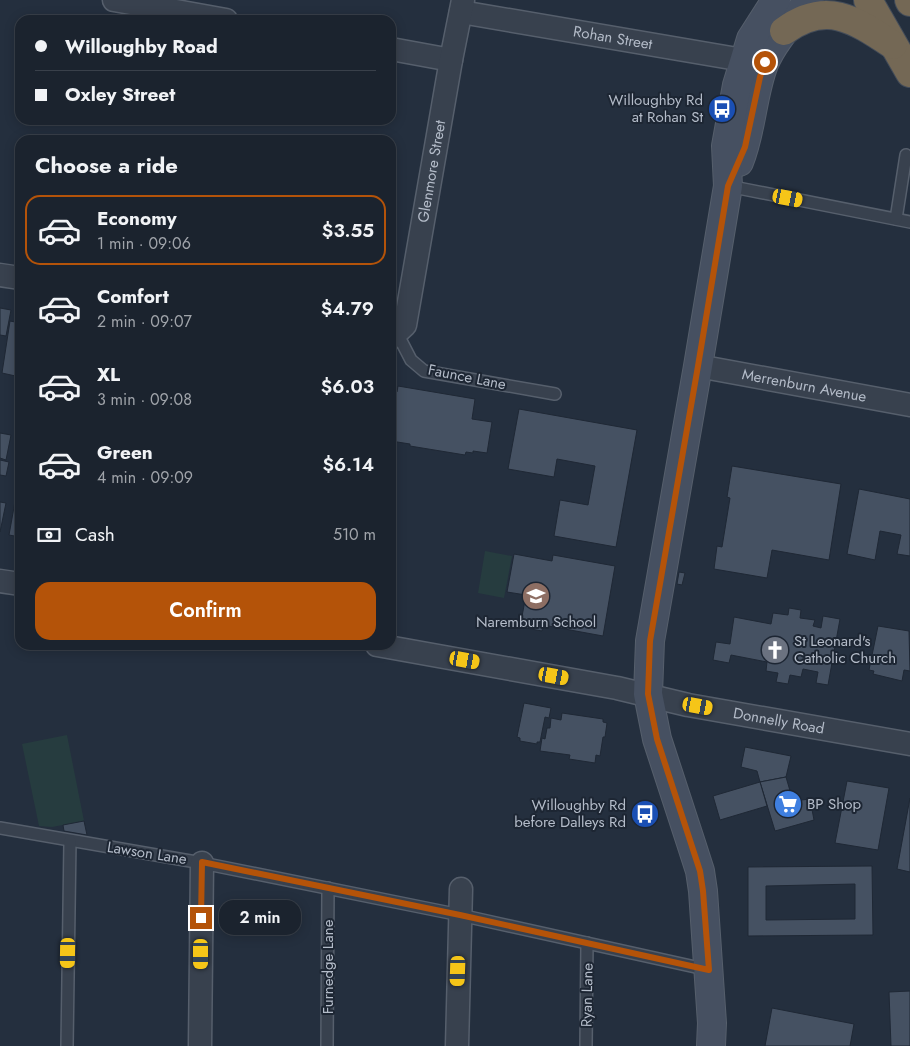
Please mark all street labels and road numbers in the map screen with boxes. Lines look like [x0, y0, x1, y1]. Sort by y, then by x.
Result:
street label: Rohan Street [572, 20, 654, 55]
street label: Glenmore Street [412, 118, 451, 224]
street label: Faunce Lane [426, 359, 508, 395]
street label: Merrenburn Avenue [740, 363, 869, 408]
street label: Donnelly Road [731, 702, 826, 740]
street label: Lawson Lane [106, 836, 189, 870]
street label: Furnedge Lane [317, 919, 339, 1014]
street label: Ryan Lane [575, 962, 599, 1027]

